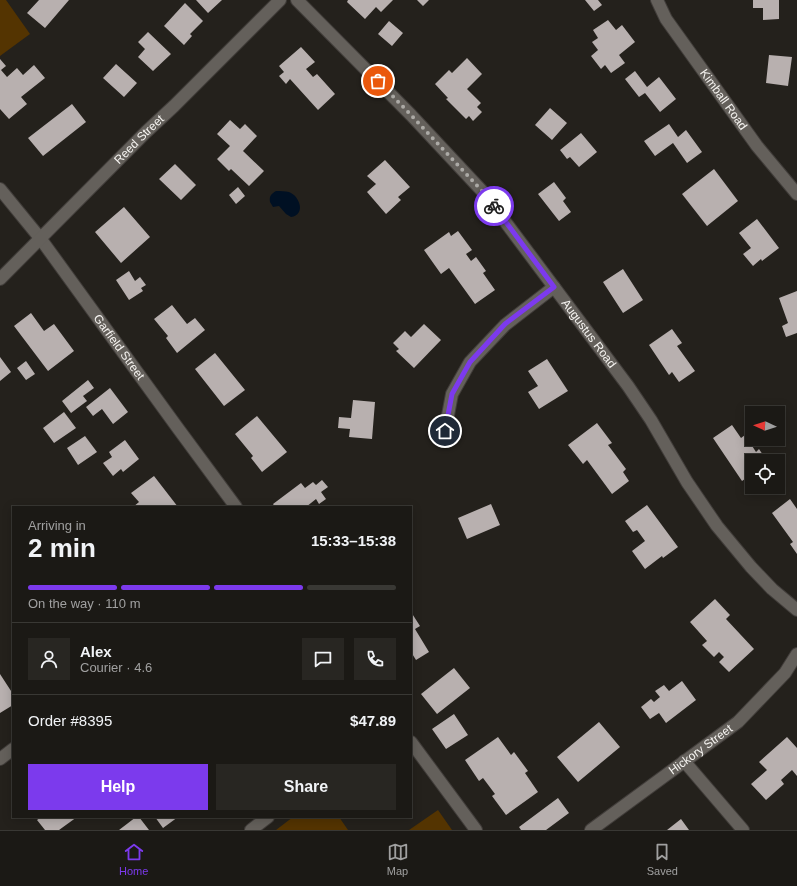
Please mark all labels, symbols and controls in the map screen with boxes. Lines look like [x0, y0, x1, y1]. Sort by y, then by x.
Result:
pin [361, 64, 395, 98]
street label: Kimball Road [697, 66, 750, 133]
icon: bag [367, 70, 389, 92]
street label: Reed Street [111, 112, 167, 167]
courier [474, 186, 514, 226]
icon: bike [483, 195, 505, 217]
street label: Augustus Road [559, 296, 619, 371]
street label: Garfield Street [91, 312, 148, 383]
north arrow [745, 406, 785, 446]
map controls [745, 406, 785, 494]
pin [428, 414, 462, 448]
icon: home [434, 420, 456, 442]
button: locate [745, 454, 785, 494]
text: Arriving in [28, 518, 86, 533]
text: 15:33–15:38 [311, 532, 396, 549]
text: 2 min [28, 533, 96, 563]
text: On the way · 110 m [28, 596, 140, 611]
button: person [28, 638, 70, 680]
button: chat [302, 638, 344, 680]
button: phone [354, 638, 396, 680]
text: Alex [80, 643, 112, 660]
text: Courier · 4.6 [80, 660, 152, 675]
text: Order #8395 [28, 712, 112, 729]
text: $47.89 [350, 712, 396, 729]
street label: Hickory Street [666, 721, 736, 777]
button: Help [28, 764, 208, 810]
button: Share [216, 764, 396, 810]
tab: Home [119, 841, 148, 877]
tab: Map [387, 841, 409, 877]
tab: Saved [647, 841, 678, 877]

